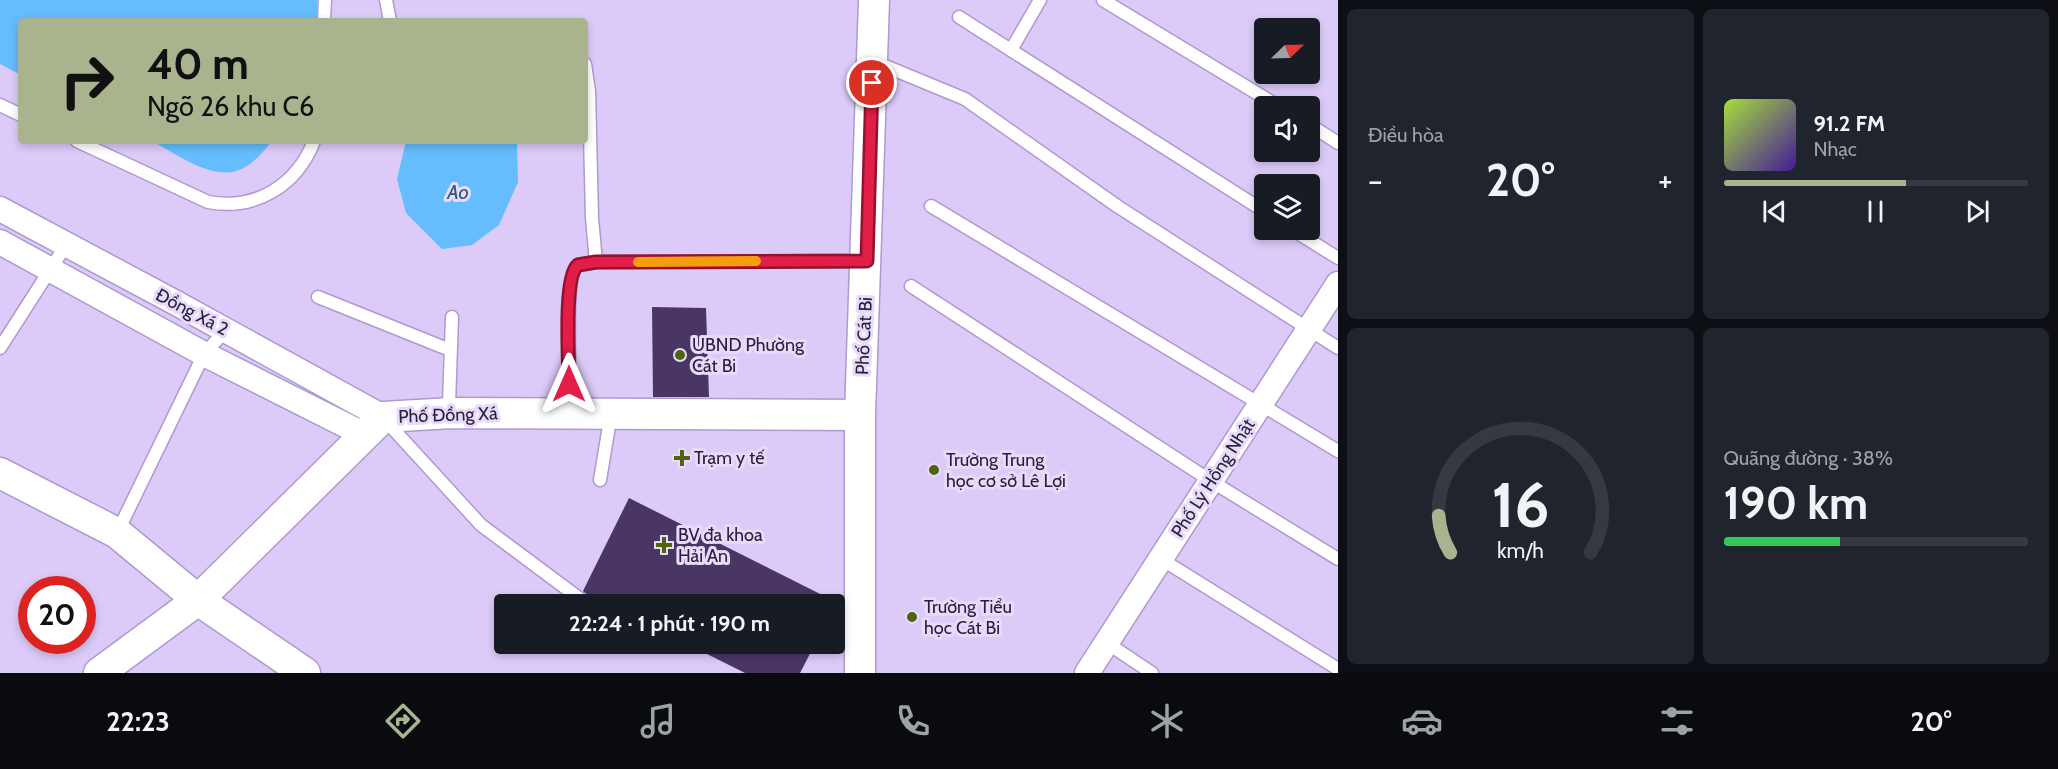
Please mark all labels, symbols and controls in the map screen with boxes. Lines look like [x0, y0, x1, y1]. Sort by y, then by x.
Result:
north arrow [1254, 18, 1320, 84]
map controls [1254, 18, 1320, 240]
text: 40 m [147, 38, 249, 90]
icon: right [48, 42, 126, 120]
pin [846, 57, 897, 108]
icon: arrive [855, 66, 888, 99]
text: Ngõ 26 khu C6 [147, 90, 314, 123]
button: sound [1254, 96, 1320, 162]
text: 91.2 FM [1814, 110, 1885, 137]
text: Điều hòa [1368, 123, 1443, 147]
text: Nhạc [1814, 137, 1857, 161]
text: 20° [1486, 153, 1555, 207]
text: − [1368, 160, 1383, 200]
text: + [1658, 160, 1673, 200]
button: layers [1254, 174, 1320, 240]
water label: Ao [446, 180, 469, 204]
icon: previous [1758, 195, 1791, 228]
icon: pause [1859, 195, 1892, 228]
icon: next [1961, 195, 1994, 228]
street label: Đồng Xá 2 [152, 284, 232, 340]
street label: Phố Cát Bi [851, 296, 877, 376]
place label: UBND Phường Cát Bi [692, 334, 805, 377]
marker: UBND Phường Cát Bi [673, 348, 687, 362]
position arrow [537, 352, 601, 416]
street label: Phố Đồng Xá [398, 402, 498, 428]
street label: Phố Lý Hồng Nhật [1166, 415, 1260, 541]
text: Quãng đường · 38% [1724, 446, 1893, 470]
place label: Trạm y tế [694, 447, 765, 469]
place label: Trường Trung học cơ sở Lê Lợi [946, 449, 1066, 492]
marker: Trạm y tế [675, 451, 689, 465]
marker: Trường Trung học cơ sở Lê Lợi [927, 463, 941, 477]
text: 16 [1491, 467, 1549, 543]
text: 190 km [1724, 476, 1868, 530]
place label: BV đa khoa Hải An [678, 524, 763, 567]
marker: BV đa khoa Hải An [655, 536, 673, 554]
text: km/h [1497, 537, 1544, 563]
speed limit sign: 20 [18, 576, 96, 654]
place label: Trường Tiểu học Cát Bi [924, 596, 1012, 639]
text: 22:24 · 1 phút · 190 m [569, 610, 770, 637]
marker: Trường Tiểu học Cát Bi [905, 610, 919, 624]
icon: directions [382, 700, 424, 742]
icon: music [637, 700, 679, 742]
icon: phone [892, 700, 934, 742]
icon: climate [1146, 700, 1188, 742]
icon: car [1401, 700, 1443, 742]
icon: filters [1656, 700, 1698, 742]
text: 22:23 [106, 705, 170, 738]
text: 20° [1910, 705, 1952, 738]

